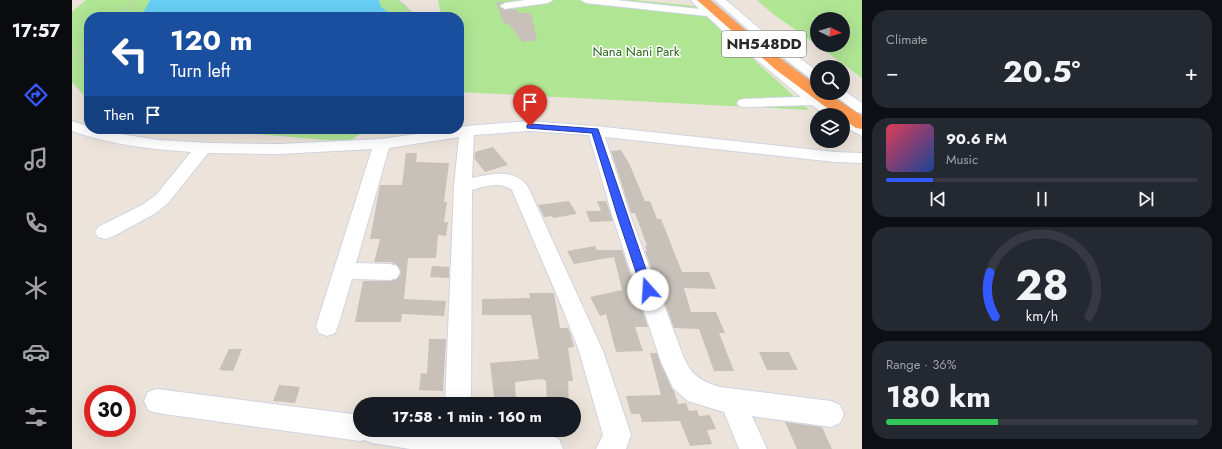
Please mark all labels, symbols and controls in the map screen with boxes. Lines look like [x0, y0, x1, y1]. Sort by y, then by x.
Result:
north arrow [810, 12, 850, 52]
map controls [810, 12, 850, 148]
text: 17:57 [12, 18, 60, 44]
text: 120 m [170, 20, 253, 61]
icon: left [104, 28, 156, 80]
text: Climate [886, 30, 927, 49]
road number: NH548DD [722, 31, 806, 57]
park label: Nana Nani Park [593, 42, 680, 61]
text: 20.5° [1003, 50, 1080, 93]
text: − [886, 56, 899, 88]
text: + [1184, 56, 1198, 88]
text: Turn left [170, 58, 230, 84]
button: search [810, 60, 850, 100]
icon: directions [22, 81, 50, 109]
pin [513, 85, 547, 126]
icon: arrive [519, 91, 541, 113]
text: Then [104, 104, 134, 126]
icon: arrive [142, 104, 164, 126]
button: layers [810, 108, 850, 148]
text: 90.6 FM [946, 128, 1007, 150]
icon: music [22, 145, 50, 173]
text: Music [946, 150, 978, 169]
icon: previous [927, 188, 949, 210]
icon: pause [1031, 188, 1053, 210]
icon: next [1135, 188, 1157, 210]
icon: phone [22, 209, 50, 237]
text: 28 [1015, 254, 1069, 315]
position arrow [627, 269, 669, 311]
icon: climate [22, 274, 50, 302]
text: km/h [1026, 305, 1058, 325]
icon: car [22, 338, 50, 366]
text: Range · 36% [886, 355, 957, 374]
text: 180 km [886, 375, 991, 418]
speed limit sign: 30 [84, 385, 136, 437]
icon: filters [22, 403, 50, 431]
text: 17:58 · 1 min · 160 m [392, 406, 542, 428]

